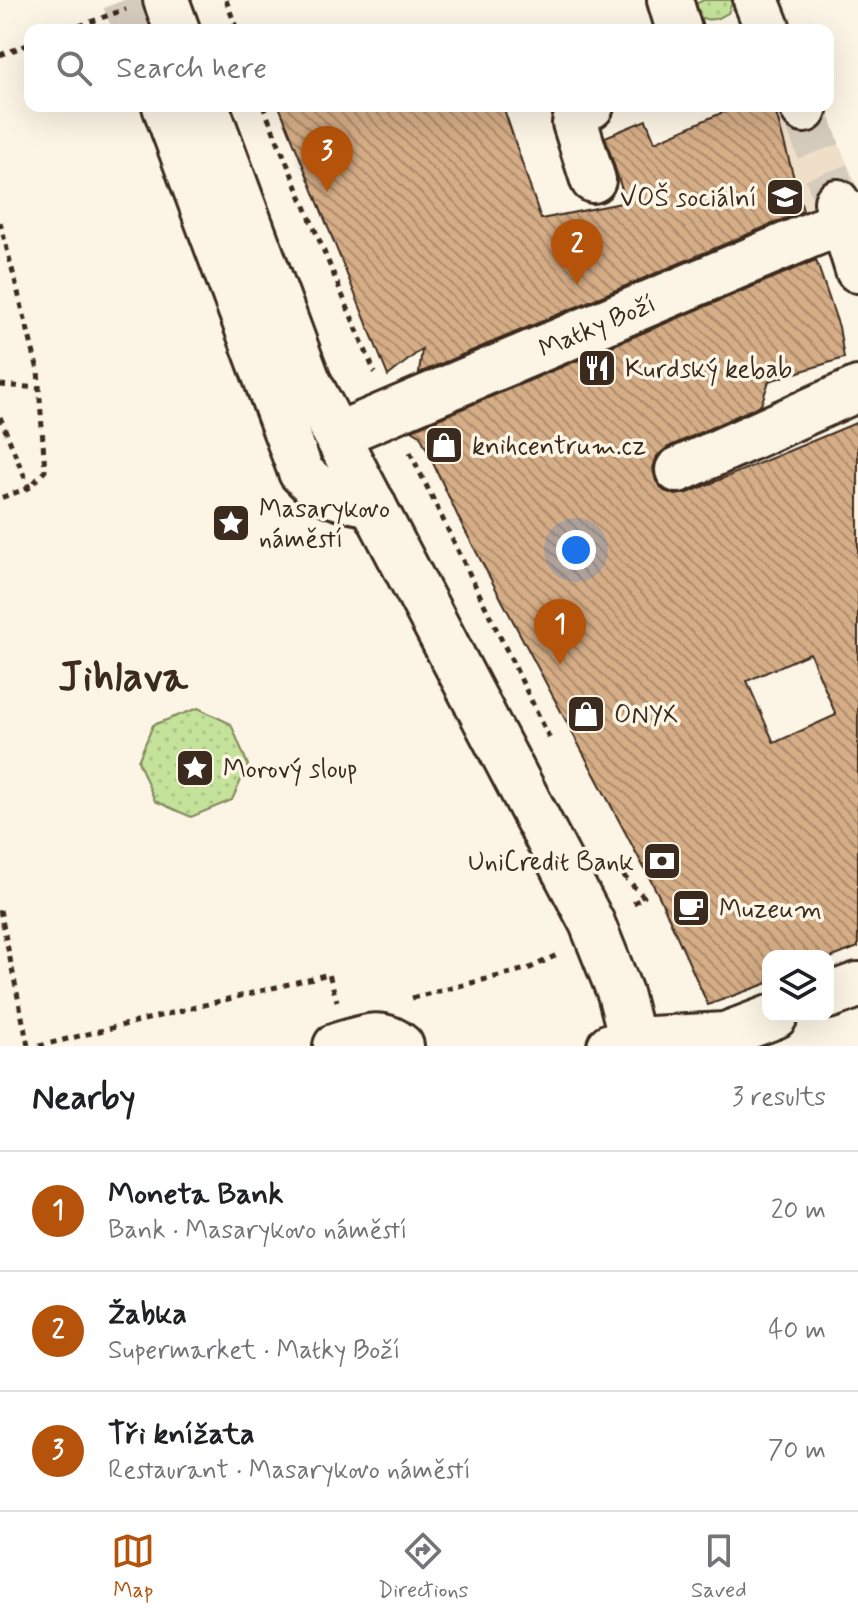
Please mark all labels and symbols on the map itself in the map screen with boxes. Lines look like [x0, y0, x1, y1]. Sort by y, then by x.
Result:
pin: 3 [301, 126, 353, 192]
school or university icon: VOŠ sociální [764, 176, 806, 218]
place label: VOŠ sociální [620, 182, 757, 216]
pin: 2 [551, 219, 603, 285]
street label: Matky Boží [534, 287, 661, 367]
restaurant icon: Kurdský kebab [576, 347, 618, 389]
place label: Kurdský kebab [625, 353, 792, 387]
shop icon: knihcentrum.cz [423, 424, 465, 466]
place label: knihcentrum.cz [472, 430, 646, 464]
place label: Masarykovo náměstí [259, 493, 390, 557]
place icon: Masarykovo náměstí [210, 502, 252, 544]
your location [556, 530, 596, 570]
pin: 1 [534, 599, 586, 665]
district label: Jihlava [58, 651, 189, 706]
shop icon: ONYX [565, 693, 607, 735]
place label: ONYX [614, 699, 679, 733]
place icon: Morový sloup [174, 747, 216, 789]
place label: Morový sloup [223, 753, 357, 787]
bank icon: UniCredit Bank [641, 840, 683, 882]
place label: UniCredit Bank [468, 846, 634, 880]
cafe icon: Muzeum [670, 887, 712, 929]
place label: Muzeum [719, 893, 822, 927]

